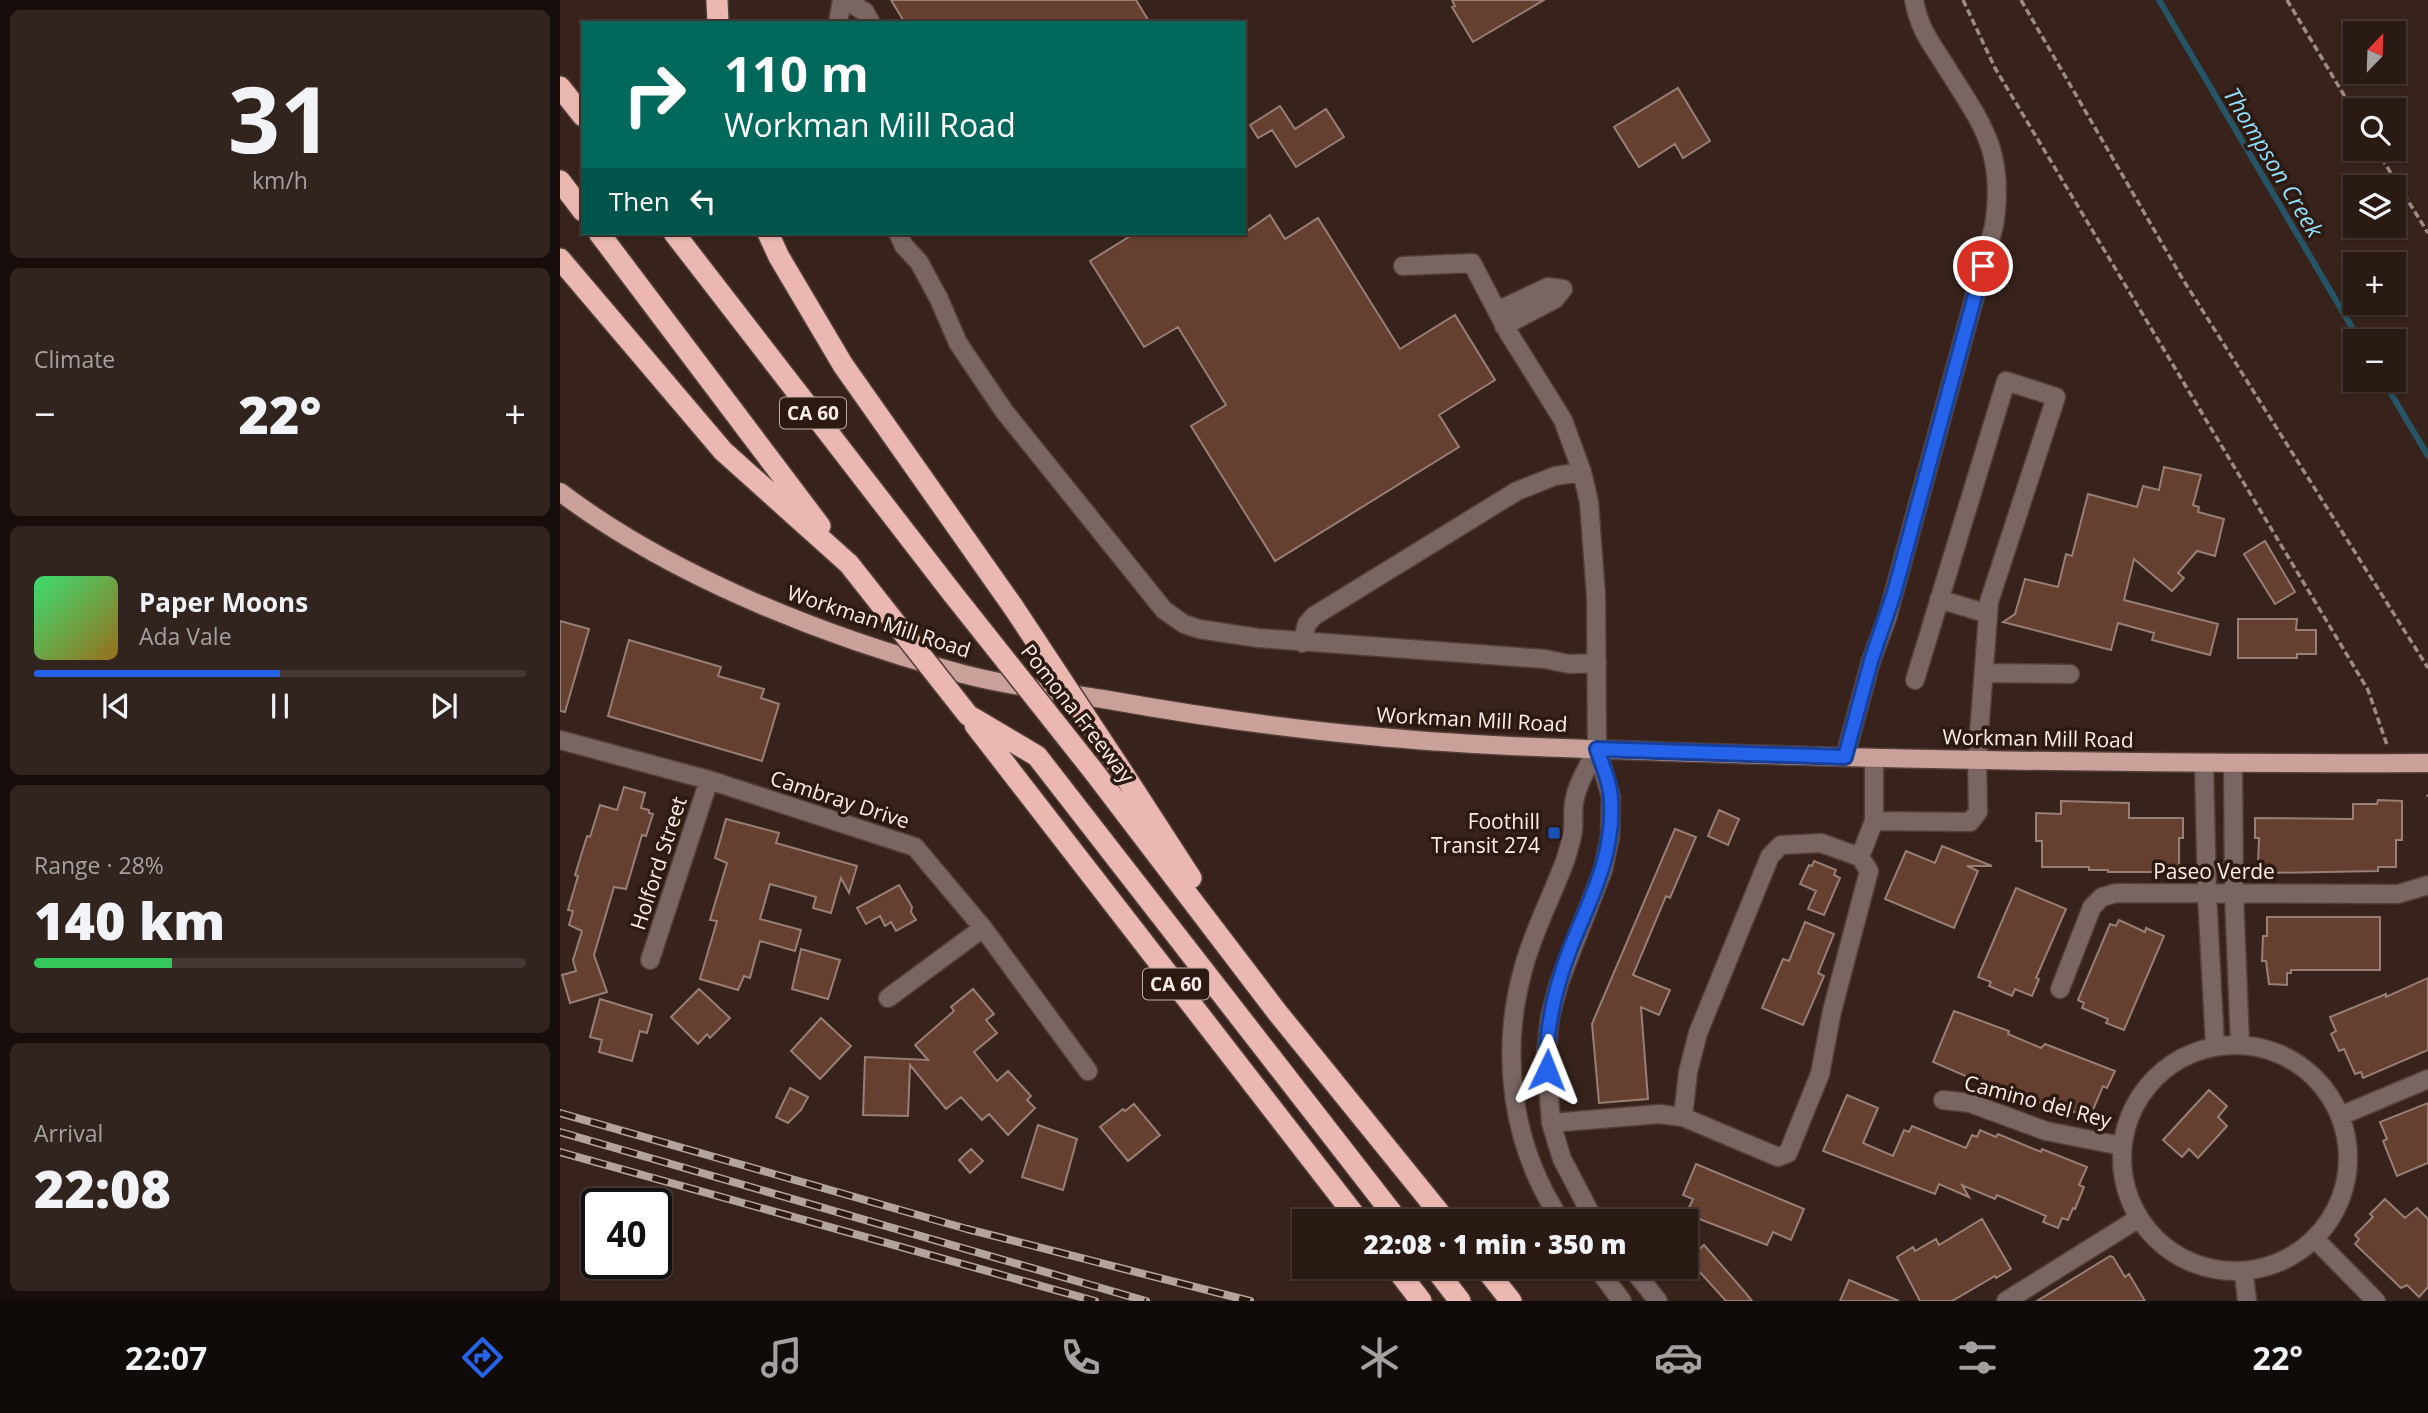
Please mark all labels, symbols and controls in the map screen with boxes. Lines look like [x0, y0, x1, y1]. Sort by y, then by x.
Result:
north arrow [2343, 21, 2406, 84]
map controls [2343, 21, 2406, 392]
text: 110 m [724, 40, 869, 106]
icon: right [609, 49, 700, 140]
text: 31 [228, 56, 332, 180]
water label: Thompson Creek [2217, 81, 2332, 244]
button: search [2343, 98, 2406, 161]
text: Workman Mill Road [724, 103, 1016, 146]
text: km/h [252, 164, 308, 196]
button: layers [2343, 175, 2406, 238]
icon: left [684, 182, 722, 220]
text: Then [609, 183, 670, 219]
pin [1953, 236, 2013, 296]
icon: arrive [1964, 247, 2002, 285]
button: + [2343, 252, 2406, 315]
button: − [2343, 329, 2406, 392]
text: Climate [34, 343, 115, 375]
text: 22° [239, 378, 321, 449]
text: − [34, 387, 56, 439]
text: + [504, 387, 526, 439]
road number: CA 60 [780, 398, 846, 428]
street label: Workman Mill Road [784, 578, 974, 664]
text: Paper Moons [139, 584, 308, 620]
text: Ada Vale [139, 620, 232, 652]
street label: Pomona Freeway [1015, 638, 1141, 789]
icon: previous [97, 687, 135, 725]
icon: pause [261, 687, 299, 725]
icon: next [425, 687, 463, 725]
street label: Workman Mill Road [1376, 700, 1568, 738]
street label: Workman Mill Road [1942, 722, 2134, 754]
street label: Cambray Drive [767, 763, 913, 835]
street label: Holford Street [623, 793, 693, 933]
place label: Foothill Transit 274 [1431, 807, 1540, 859]
marker: Foothill Transit 274 [1546, 825, 1562, 841]
text: Range · 28% [34, 849, 164, 881]
street label: Paseo Verde [2153, 857, 2275, 885]
text: 140 km [34, 884, 225, 955]
road number: CA 60 [1143, 968, 1209, 1000]
position arrow [1510, 1033, 1584, 1107]
street label: Camino del Rey [1961, 1068, 2115, 1134]
text: Arrival [34, 1117, 103, 1149]
text: 22:08 [34, 1152, 171, 1223]
speed limit sign: 40 [581, 1188, 672, 1279]
text: 22:08 · 1 min · 350 m [1364, 1226, 1626, 1262]
icon: directions [458, 1333, 507, 1382]
icon: music [757, 1333, 806, 1382]
icon: phone [1056, 1333, 1105, 1382]
icon: climate [1355, 1333, 1404, 1382]
icon: car [1654, 1333, 1703, 1382]
icon: filters [1953, 1333, 2002, 1382]
text: 22:07 [125, 1336, 207, 1379]
text: 22° [2253, 1336, 2303, 1379]

